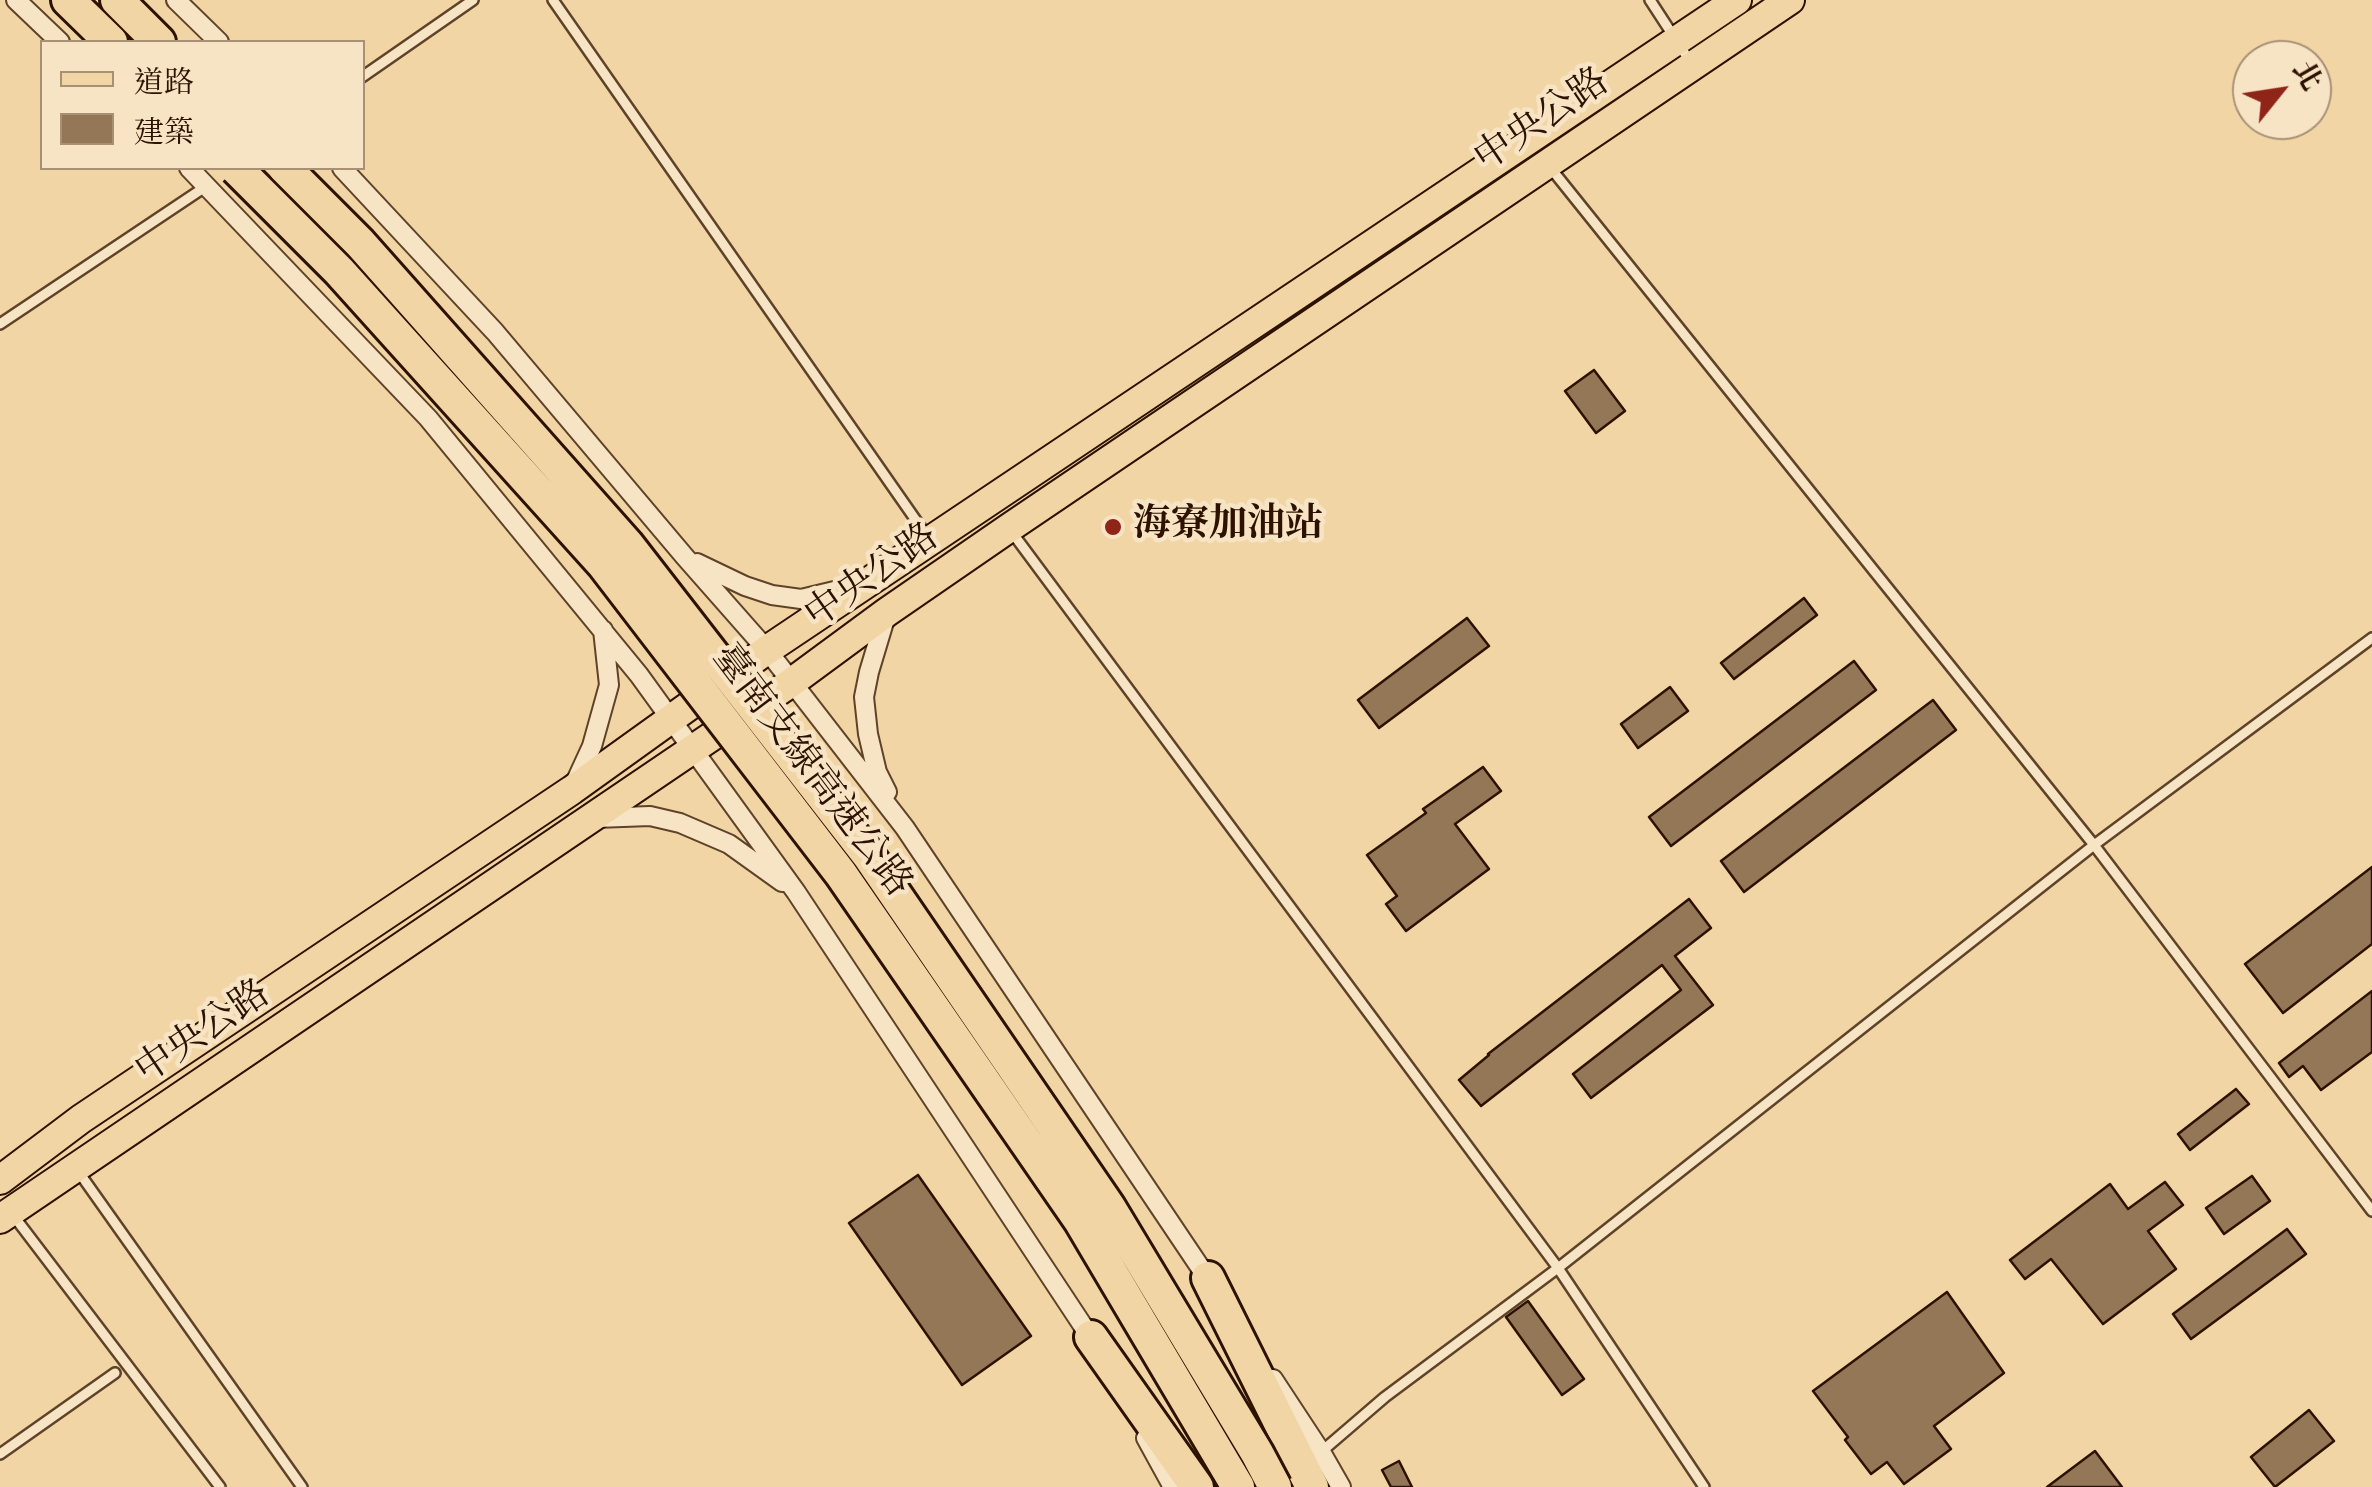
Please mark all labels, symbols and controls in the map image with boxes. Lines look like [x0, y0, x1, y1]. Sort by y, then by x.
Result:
legend [40, 40, 365, 170]
north arrow [2232, 40, 2332, 140]
text: 北 [2285, 55, 2329, 97]
street label: 中央公路 [1467, 61, 1619, 183]
text: 道路 [134, 64, 194, 101]
text: 建築 [134, 114, 194, 151]
place label: 海寮加油站 [1133, 504, 1323, 550]
street label: 中央公路 [798, 516, 948, 640]
marker: 海寮加油站 [1102, 516, 1124, 538]
street label: 臺南支線高速公路 [700, 637, 920, 907]
street label: 中央公路 [128, 973, 280, 1095]

